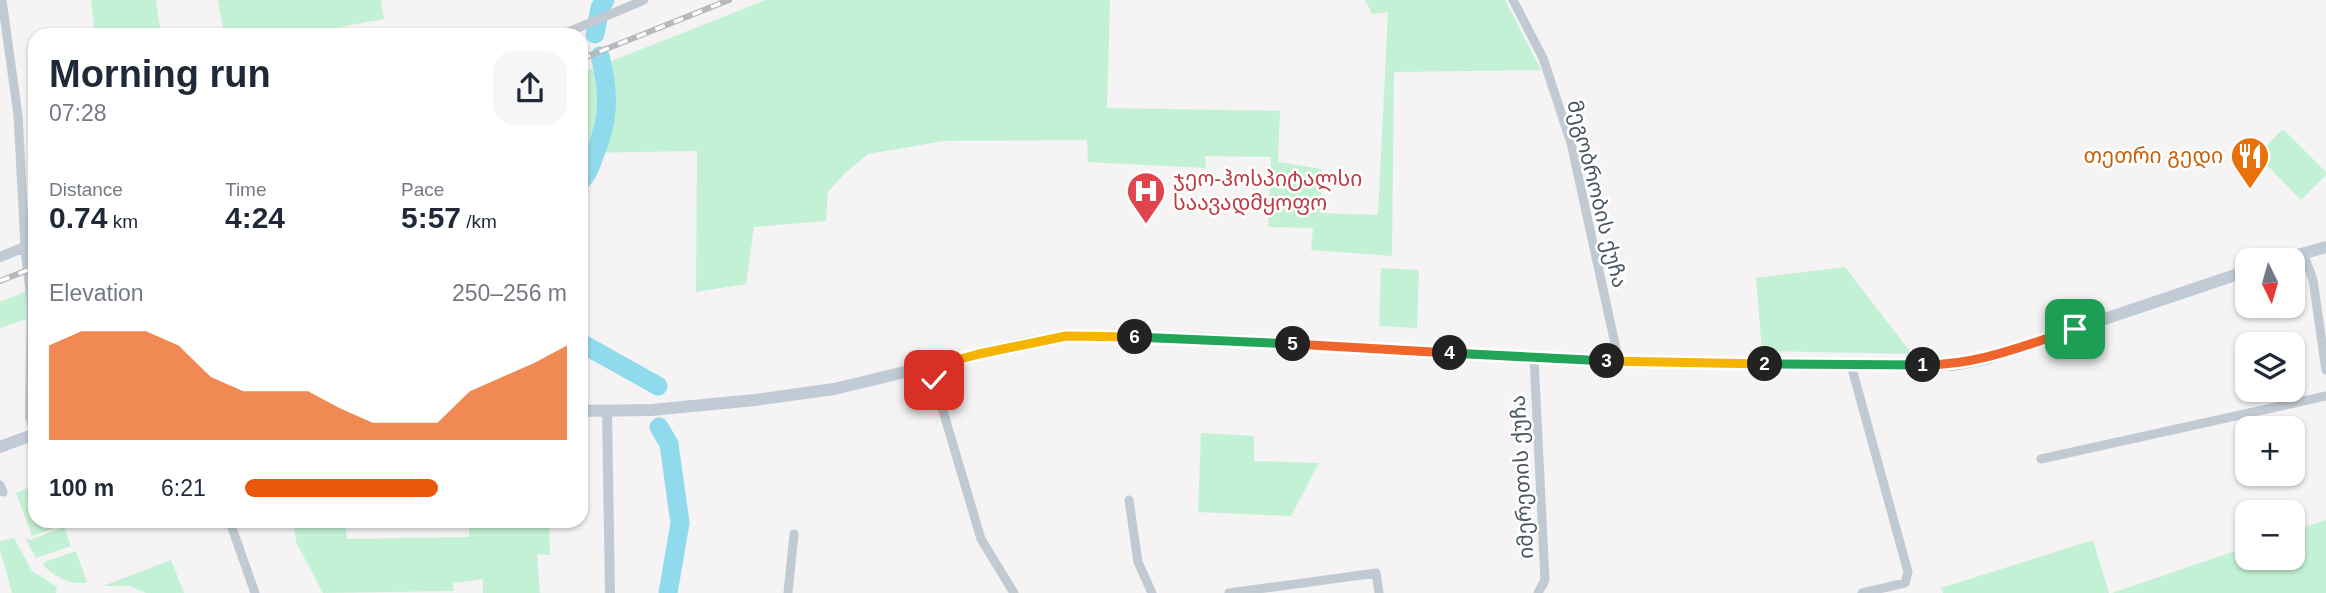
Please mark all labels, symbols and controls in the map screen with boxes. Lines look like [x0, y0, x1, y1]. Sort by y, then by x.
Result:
button: share [493, 51, 567, 125]
text: Morning run [49, 53, 271, 95]
street label: მეგობრობის ქუჩა [1562, 98, 1632, 290]
text: 07:28 [49, 100, 107, 126]
restaurant icon: თეთრი გედი [2229, 135, 2271, 190]
place label: თეთრი გედი [2084, 144, 2223, 169]
place label: ჯეო-ჰოსპიტალსი საავადმყოფო [1173, 167, 1362, 216]
hospital icon: ჯეო-ჰოსპიტალსი საავადმყოფო [1125, 170, 1167, 225]
text: Distance [49, 179, 123, 200]
text: Time [225, 179, 267, 200]
text: Pace [401, 179, 444, 200]
text: 0.74 [49, 201, 107, 234]
text: 4:24 [225, 201, 285, 234]
text: 5:57 [401, 201, 461, 234]
text: km [107, 211, 138, 232]
text: /km [461, 211, 497, 232]
north arrow [2235, 248, 2305, 318]
map controls [2235, 248, 2305, 570]
text: Elevation [49, 280, 144, 306]
text: 250–256 m [452, 280, 567, 306]
pin [2045, 299, 2105, 359]
icon: arrive [2056, 310, 2094, 348]
pin: 6 [1118, 320, 1152, 354]
text: 6 [1129, 326, 1140, 347]
pin: 5 [1276, 326, 1310, 362]
button: layers [2235, 332, 2305, 402]
text: 5 [1287, 333, 1298, 354]
pin: 4 [1432, 336, 1468, 370]
text: 4 [1444, 342, 1455, 363]
pin: 3 [1590, 344, 1624, 378]
pin: 2 [1748, 346, 1782, 382]
pin: 1 [1906, 348, 1940, 382]
pin [904, 350, 964, 410]
text: 3 [1601, 350, 1612, 371]
text: 2 [1759, 353, 1770, 374]
text: 1 [1917, 354, 1928, 375]
icon: check [915, 361, 953, 399]
street label: იმერეთის ქუჩა [1506, 395, 1538, 559]
button: + [2235, 416, 2305, 486]
text: 100 m [49, 475, 114, 501]
text: 6:21 [161, 475, 206, 501]
button: − [2235, 500, 2305, 570]

